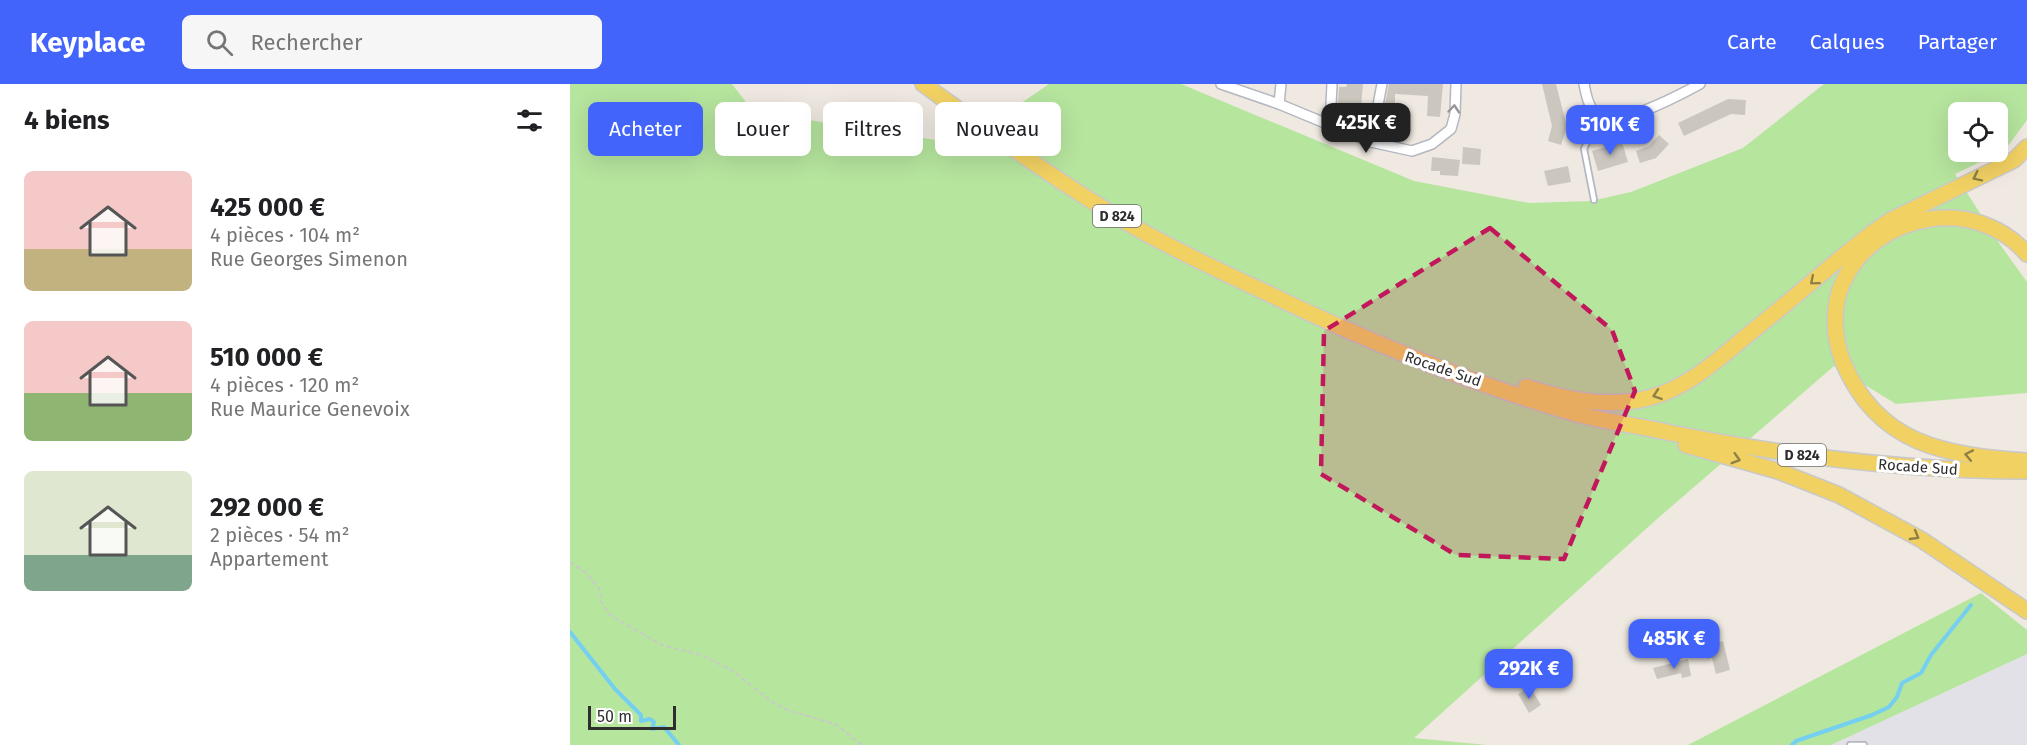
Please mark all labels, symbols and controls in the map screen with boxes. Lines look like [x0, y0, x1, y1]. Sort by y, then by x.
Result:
search box [182, 15, 602, 69]
text: Keyplace [30, 26, 146, 59]
icon: search [203, 26, 236, 59]
text: Rechercher [251, 29, 363, 56]
text: Carte [1727, 29, 1777, 55]
text: Calques [1810, 29, 1885, 55]
text: Partager [1918, 29, 1997, 55]
chip: Acheter [588, 102, 703, 156]
chip: Louer [715, 102, 811, 156]
chip: Filtres [823, 102, 923, 156]
chip: Nouveau [935, 102, 1061, 156]
map controls [1948, 102, 2008, 162]
button: locate [1948, 102, 2008, 162]
pin: 425K € [1317, 103, 1415, 154]
icon: filters [513, 104, 546, 137]
text: 4 biens [24, 105, 110, 136]
one-way arrow [1447, 105, 1460, 114]
pin: 510K € [1561, 105, 1659, 156]
text: 425K € [1335, 110, 1397, 134]
text: 510K € [1580, 112, 1640, 136]
one-way arrow [1973, 170, 1984, 182]
text: 425 000 € [210, 192, 325, 223]
icon: home [72, 195, 144, 267]
road number: D 824 [1093, 205, 1141, 227]
text: 4 pièces · 104 m² [210, 223, 360, 247]
text: Rue Georges Simenon [210, 247, 408, 271]
one-way arrow [1810, 274, 1821, 285]
text: 510 000 € [210, 342, 323, 373]
icon: home [72, 345, 144, 417]
street label: Rocade Sud [1402, 348, 1484, 390]
text: 4 pièces · 120 m² [210, 373, 359, 397]
one-way arrow [1652, 388, 1663, 401]
text: Rue Maurice Genevoix [210, 397, 410, 421]
road number: D 824 [1778, 444, 1826, 466]
one-way arrow [1964, 449, 1974, 462]
one-way arrow [1730, 452, 1741, 464]
street label: Rocade Sud [1878, 455, 1958, 479]
text: 292 000 € [210, 492, 324, 523]
icon: home [72, 495, 144, 567]
text: 2 pièces · 54 m² [210, 523, 349, 547]
one-way arrow [1909, 529, 1919, 540]
text: Appartement [210, 547, 328, 571]
pin: 485K € [1625, 619, 1723, 670]
text: 485K € [1643, 626, 1705, 650]
pin: 292K € [1480, 649, 1578, 700]
text: 292K € [1499, 656, 1559, 680]
scale bar [588, 703, 676, 730]
text: 50 m [597, 707, 632, 726]

